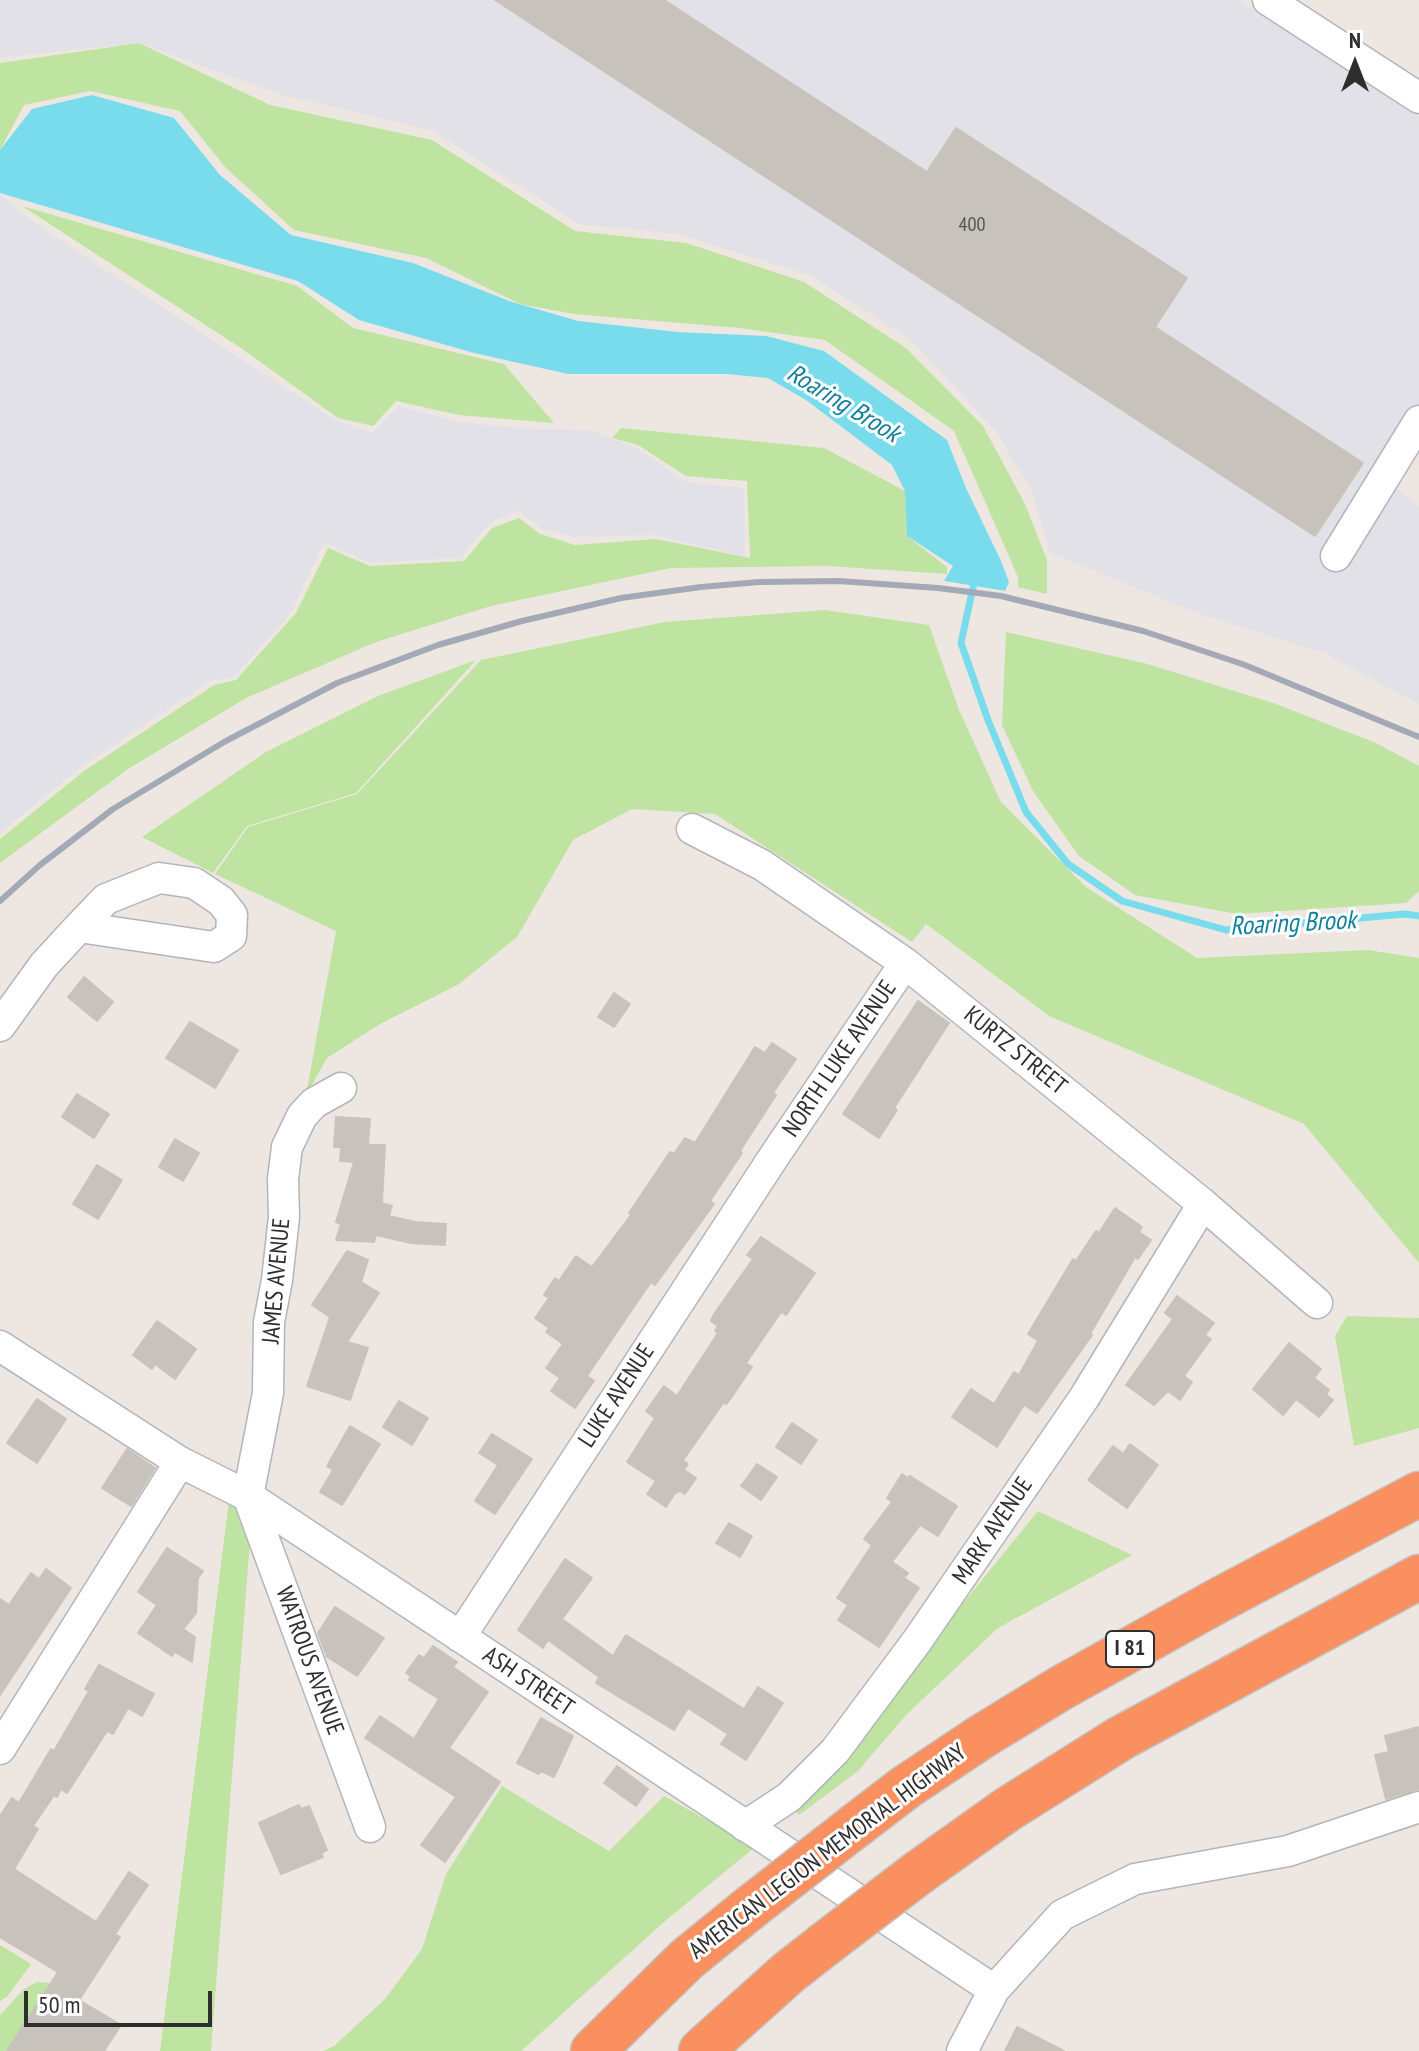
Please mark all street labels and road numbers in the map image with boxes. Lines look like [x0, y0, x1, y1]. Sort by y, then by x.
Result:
street label: NORTH LUKE AVENUE [777, 975, 903, 1143]
street label: KURTZ STREET [958, 1001, 1072, 1101]
street label: JAMES AVENUE [257, 1217, 297, 1345]
street label: LUKE AVENUE [573, 1339, 661, 1453]
street label: MARK AVENUE [947, 1472, 1039, 1590]
street label: WATROUS AVENUE [269, 1583, 349, 1739]
road number: I 81 [1106, 1631, 1154, 1667]
street label: ASH STREET [477, 1641, 579, 1723]
street label: AMERICAN LEGION MEMORIAL HIGHWAY [684, 1738, 972, 1966]

